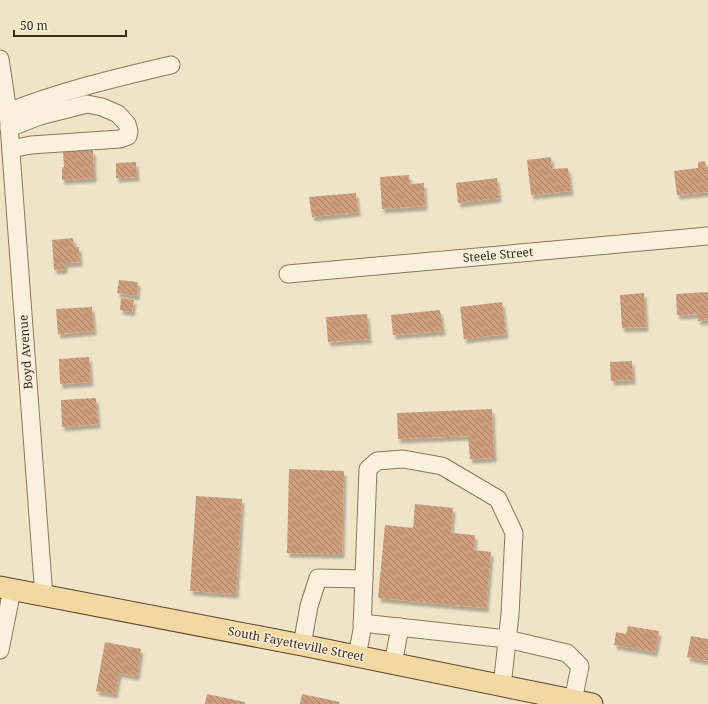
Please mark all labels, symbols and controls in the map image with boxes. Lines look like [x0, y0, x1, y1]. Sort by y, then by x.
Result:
scale bar [14, 12, 126, 38]
text: 50 m [20, 17, 48, 34]
street label: Steele Street [462, 243, 534, 266]
street label: Boyd Avenue [14, 314, 37, 390]
street label: South Fayetteville Street [227, 622, 366, 665]

